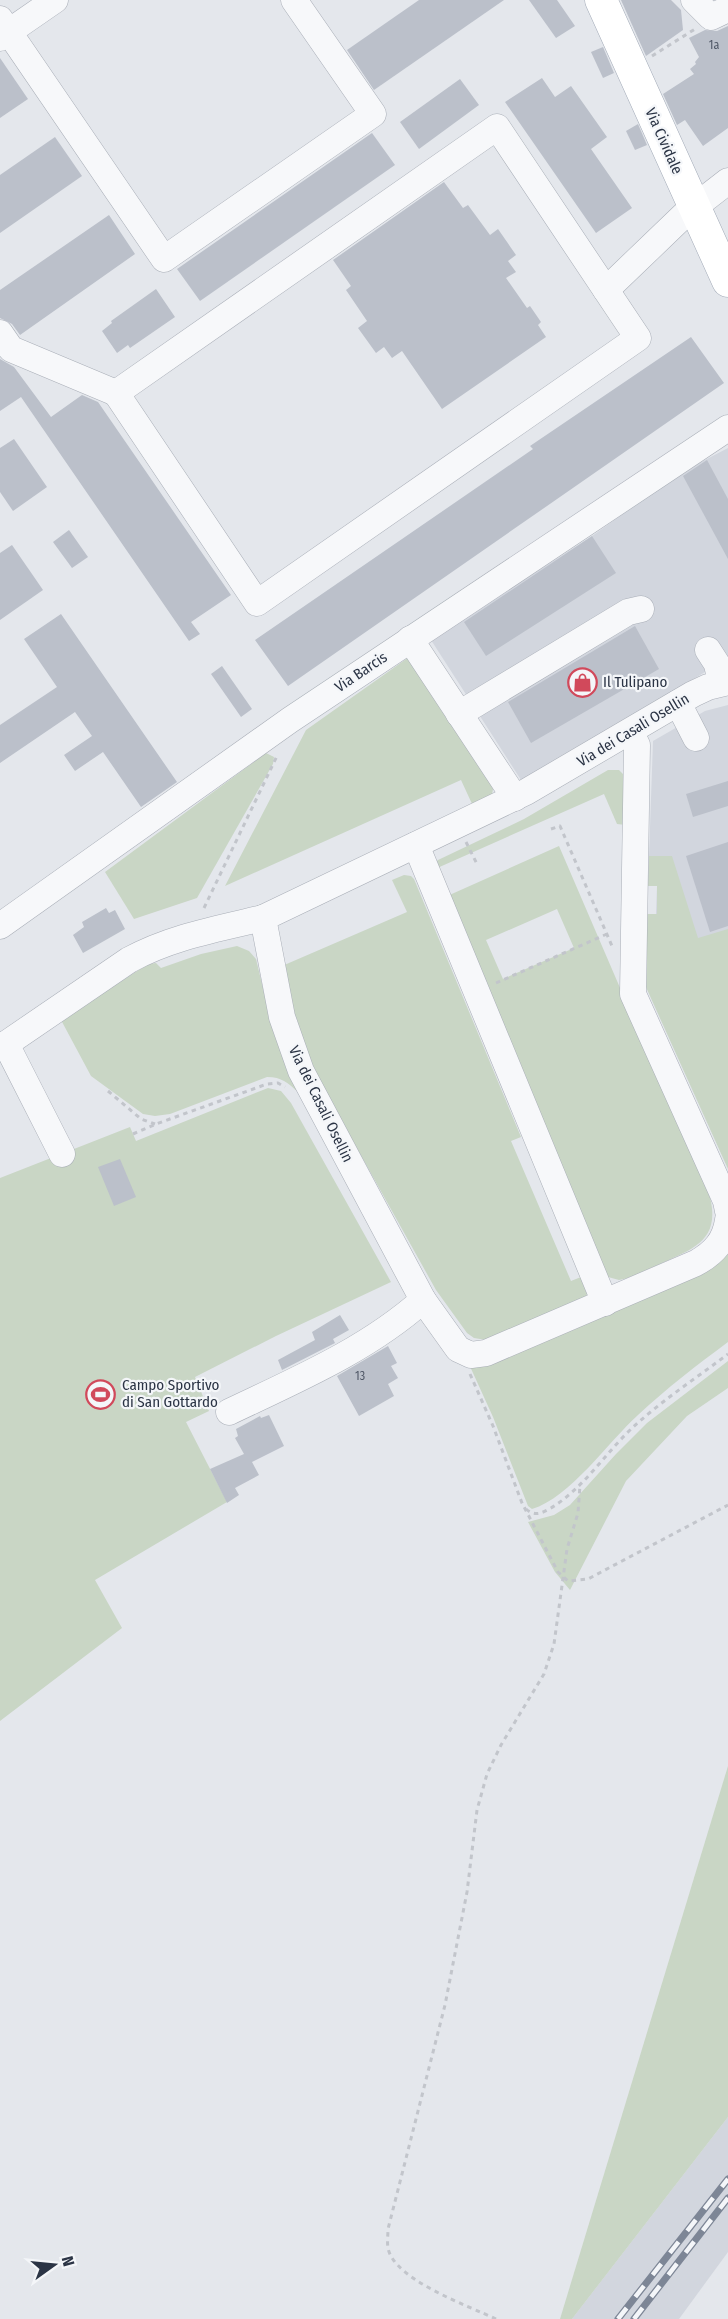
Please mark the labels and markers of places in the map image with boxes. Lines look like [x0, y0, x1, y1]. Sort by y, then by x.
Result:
shop icon: Il Tulipano [566, 666, 598, 698]
place label: Il Tulipano [603, 673, 667, 691]
place label: Campo Sportivo di San Gottardo [122, 1376, 220, 1411]
sports icon: Campo Sportivo di San Gottardo [85, 1378, 117, 1410]

